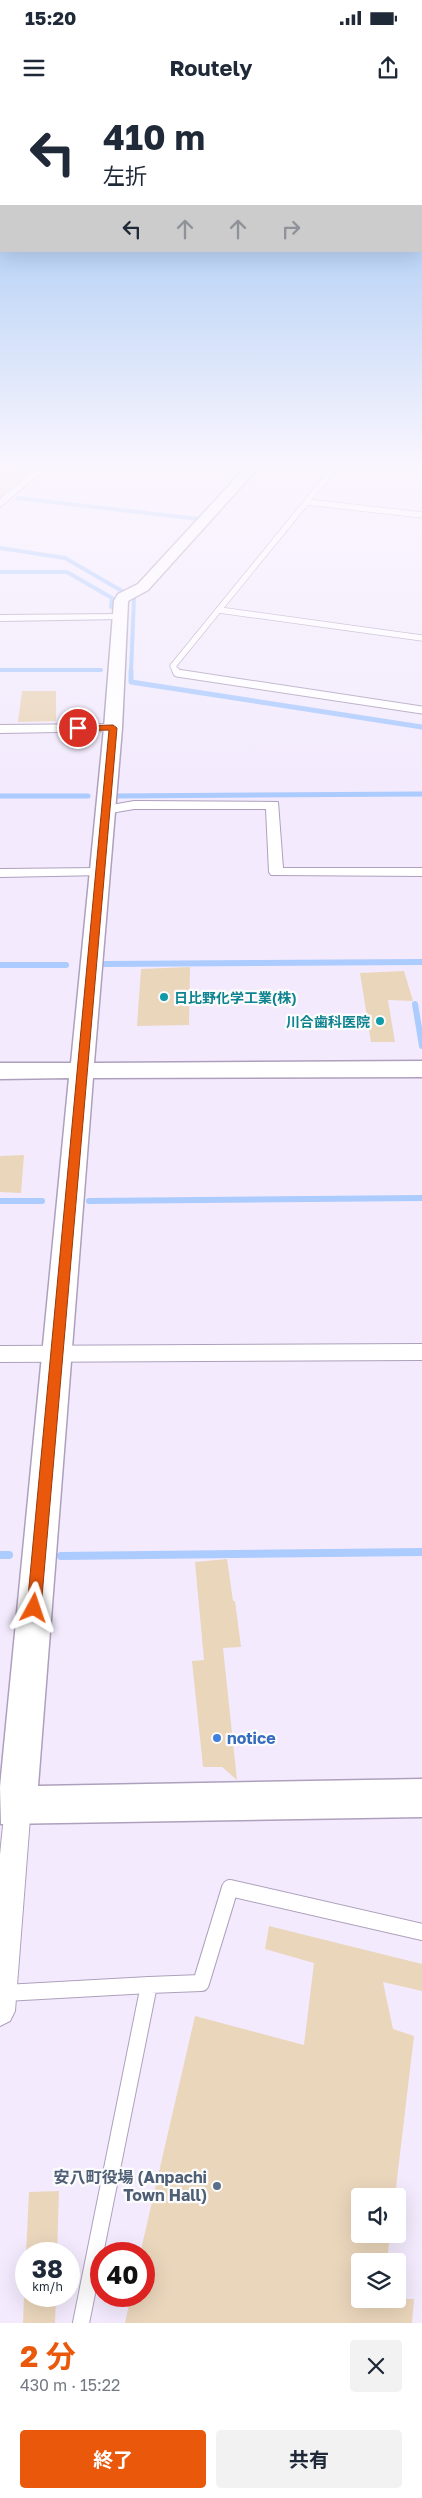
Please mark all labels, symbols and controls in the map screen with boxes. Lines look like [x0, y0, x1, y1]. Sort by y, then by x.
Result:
text: 15:20 [25, 6, 76, 29]
icon: menu [20, 54, 48, 82]
text: Routely [169, 54, 253, 81]
icon: share [374, 54, 402, 82]
text: 410 m [103, 116, 205, 158]
icon: left [20, 120, 85, 185]
text: 左折 [103, 162, 147, 189]
icon: left [118, 215, 146, 243]
icon: ahead [171, 215, 199, 243]
icon: ahead [224, 215, 252, 243]
icon: right [277, 215, 305, 243]
pin [57, 707, 99, 749]
icon: arrive [64, 714, 92, 742]
place label: 日比野化学工業(株) [174, 989, 297, 1006]
marker: 日比野化学工業(株) [158, 991, 170, 1003]
place label: 川合歯科医院 [286, 1013, 370, 1030]
marker: 川合歯科医院 [374, 1015, 386, 1027]
position arrow [7, 1581, 59, 1633]
place label: notice [227, 1728, 276, 1748]
marker: notice [211, 1732, 223, 1744]
place label: 安八町役場 (Anpachi Town Hall) [53, 2167, 207, 2205]
marker: 安八町役場 (Anpachi Town Hall) [211, 2180, 223, 2192]
map controls [351, 2188, 406, 2308]
button: sound [351, 2188, 406, 2243]
speed limit sign: 40 [90, 2242, 155, 2307]
text: 38 [32, 2253, 63, 2284]
button: layers [351, 2253, 406, 2308]
text: km/h [32, 2279, 63, 2294]
text: 2 分 [20, 2338, 76, 2374]
button: close [350, 2340, 402, 2392]
text: 430 m · 15:22 [20, 2375, 120, 2395]
button: 終了 [20, 2430, 206, 2488]
button: 共有 [216, 2430, 402, 2488]

